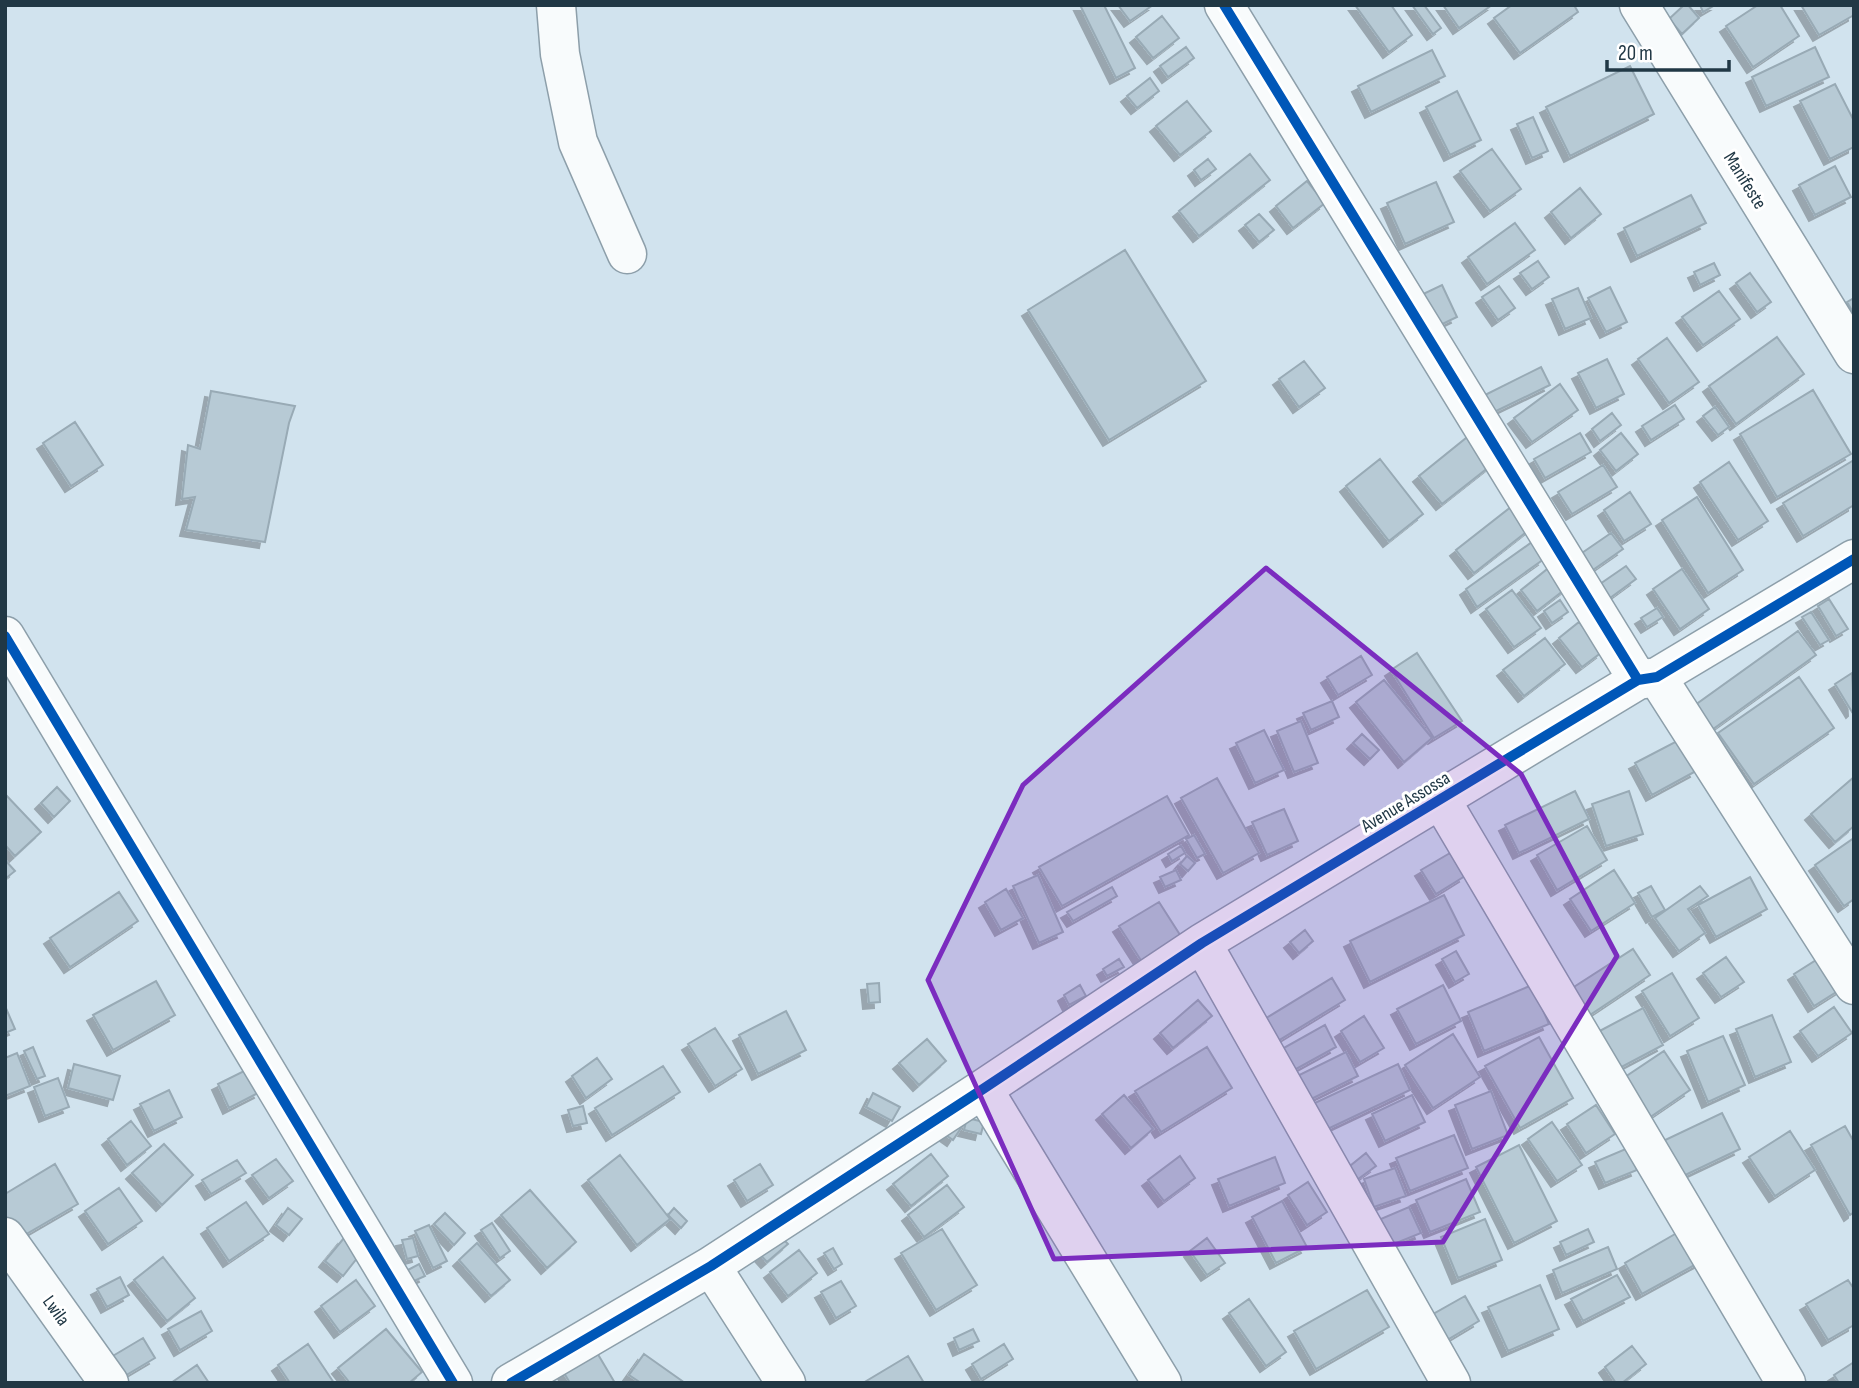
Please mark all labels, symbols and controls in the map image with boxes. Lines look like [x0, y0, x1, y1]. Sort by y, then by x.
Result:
scale bar [1607, 28, 1730, 72]
text: 20 m [1618, 41, 1653, 66]
street label: Manifeste [1718, 148, 1771, 214]
street label: Avenue Assossa [1356, 767, 1454, 838]
street label: Lwila [37, 1291, 74, 1330]

